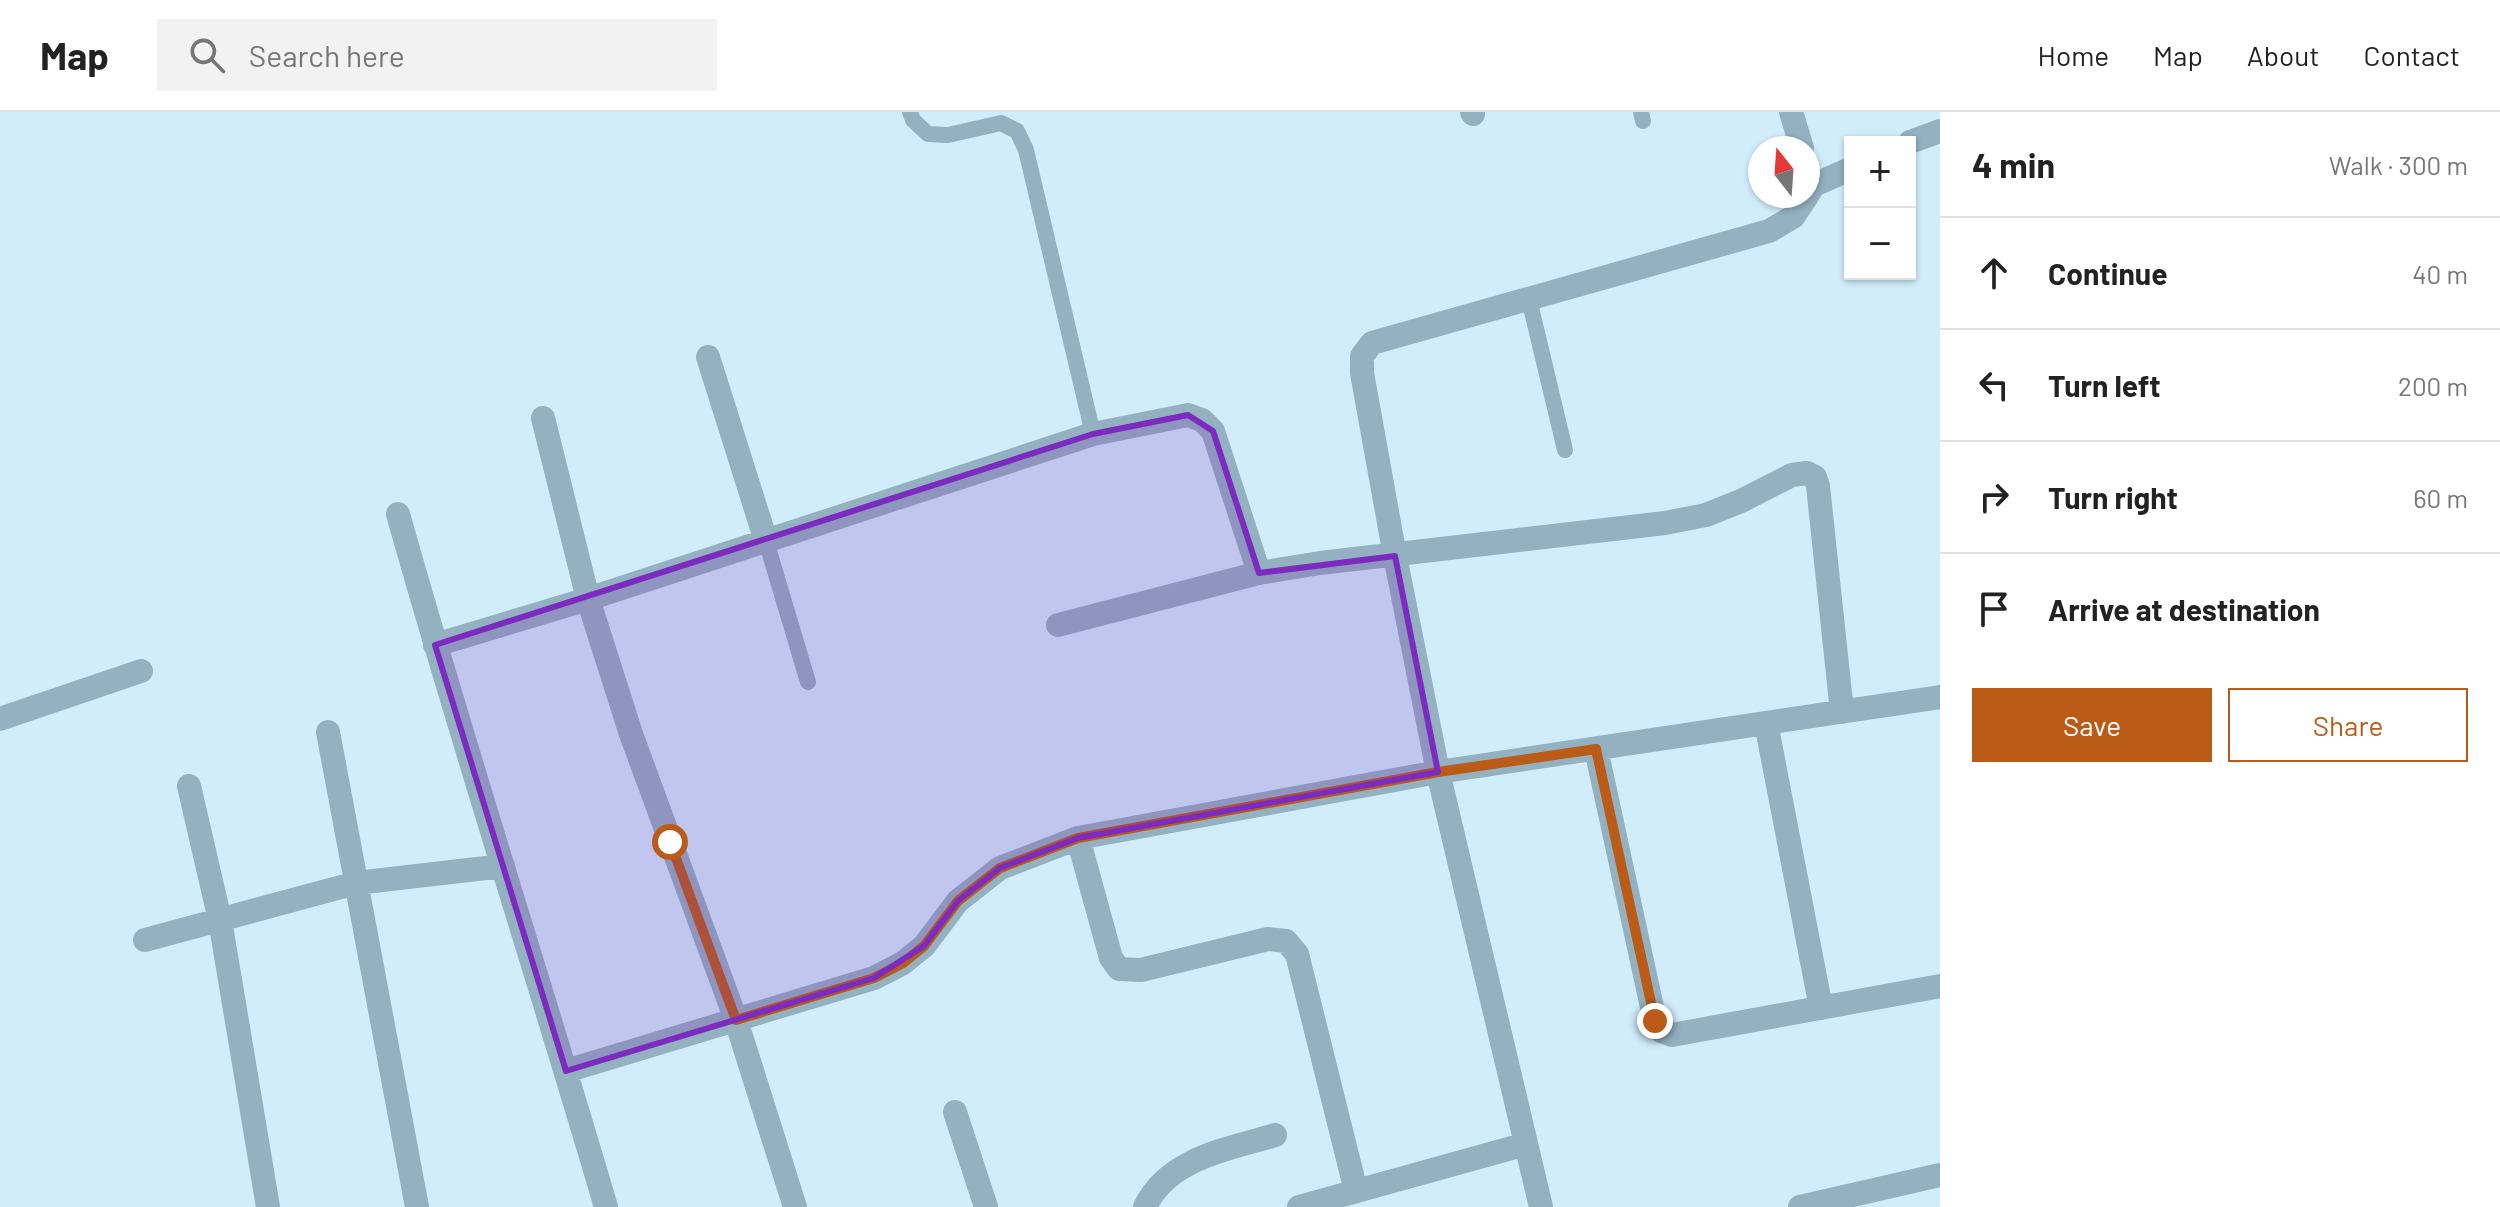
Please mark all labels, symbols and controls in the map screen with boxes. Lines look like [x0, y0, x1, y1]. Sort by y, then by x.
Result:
search box [157, 19, 717, 91]
text: Map [40, 32, 109, 78]
icon: search [185, 33, 229, 77]
text: Search here [249, 37, 405, 73]
text: Home [2038, 38, 2109, 72]
text: Map [2153, 38, 2203, 72]
text: About [2247, 38, 2319, 72]
text: Contact [2363, 38, 2460, 72]
north arrow [1748, 136, 1820, 208]
map controls [1844, 136, 1916, 280]
button: + [1844, 136, 1916, 208]
text: 4 min [1972, 144, 2055, 185]
text: Walk · 300 m [2329, 149, 2468, 180]
button: − [1844, 208, 1916, 280]
icon: ahead [1972, 251, 2016, 295]
text: Continue [2048, 255, 2168, 291]
text: 40 m [2412, 258, 2468, 289]
icon: left [1972, 363, 2016, 407]
text: Turn left [2048, 367, 2161, 403]
text: 200 m [2398, 370, 2468, 401]
icon: right [1972, 475, 2016, 519]
text: Turn right [2048, 479, 2178, 515]
text: 60 m [2413, 482, 2468, 513]
icon: arrive [1972, 587, 2016, 631]
text: Arrive at destination [2048, 591, 2320, 627]
button: Save [1972, 688, 2212, 762]
button: Share [2228, 688, 2468, 762]
route start [652, 824, 688, 860]
route end [1637, 1003, 1673, 1039]

